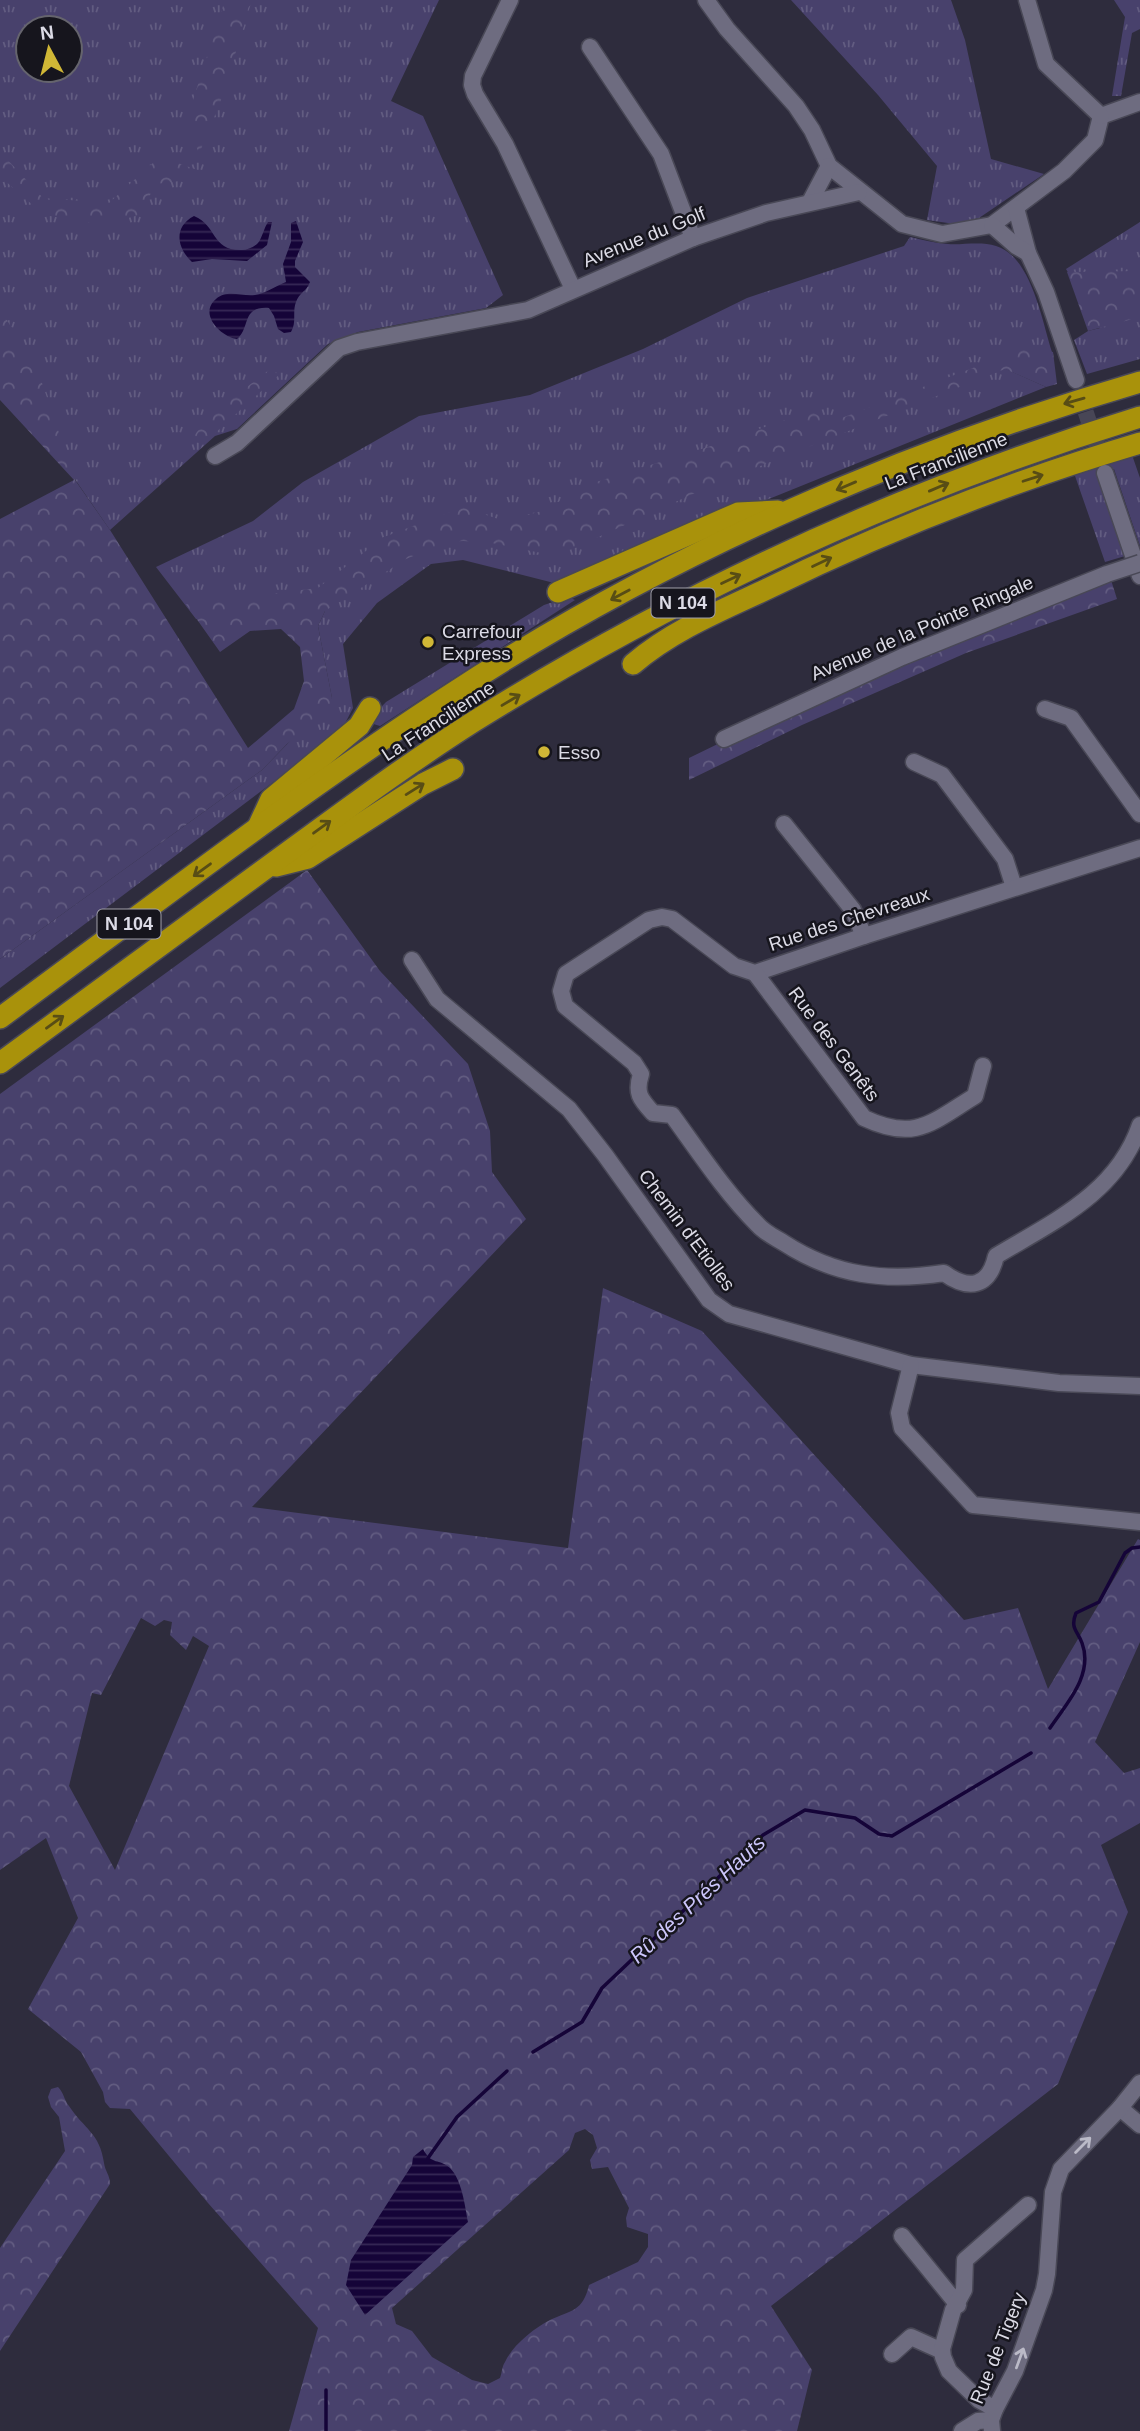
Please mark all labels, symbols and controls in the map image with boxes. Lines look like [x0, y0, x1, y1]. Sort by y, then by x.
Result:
north arrow [14, 14, 84, 84]
text: N [39, 21, 55, 44]
street label: Avenue du Golf [580, 203, 709, 271]
one-way arrow [1064, 396, 1086, 409]
street label: La Francilienne [882, 428, 1010, 494]
one-way arrow [1021, 471, 1043, 483]
one-way arrow [836, 480, 857, 493]
one-way arrow [928, 480, 950, 493]
one-way arrow [811, 555, 832, 568]
one-way arrow [720, 572, 741, 585]
street label: Avenue de la Pointe Ringale [808, 572, 1036, 684]
road number: N 104 [652, 588, 714, 618]
one-way arrow [610, 589, 631, 603]
place label: Carrefour Express [442, 621, 523, 664]
marker: Carrefour Express [420, 634, 436, 650]
street label: La Francilienne [378, 677, 498, 765]
one-way arrow [500, 693, 520, 707]
place label: Esso [558, 742, 600, 763]
marker: Esso [536, 744, 552, 760]
one-way arrow [404, 782, 424, 796]
one-way arrow [312, 820, 331, 834]
one-way arrow [194, 862, 212, 877]
street label: Rue des Chevreaux [766, 883, 933, 955]
road number: N 104 [97, 909, 160, 939]
street label: Rue des Genêts [784, 983, 884, 1105]
one-way arrow [45, 1015, 64, 1030]
street label: Chemin d'Etiolles [635, 1165, 739, 1295]
water label: Rû des Prés Hauts [625, 1830, 770, 1968]
one-way arrow [1075, 2137, 1092, 2154]
street label: Rue de Tigery [966, 2289, 1030, 2407]
one-way arrow [1014, 2347, 1027, 2369]

